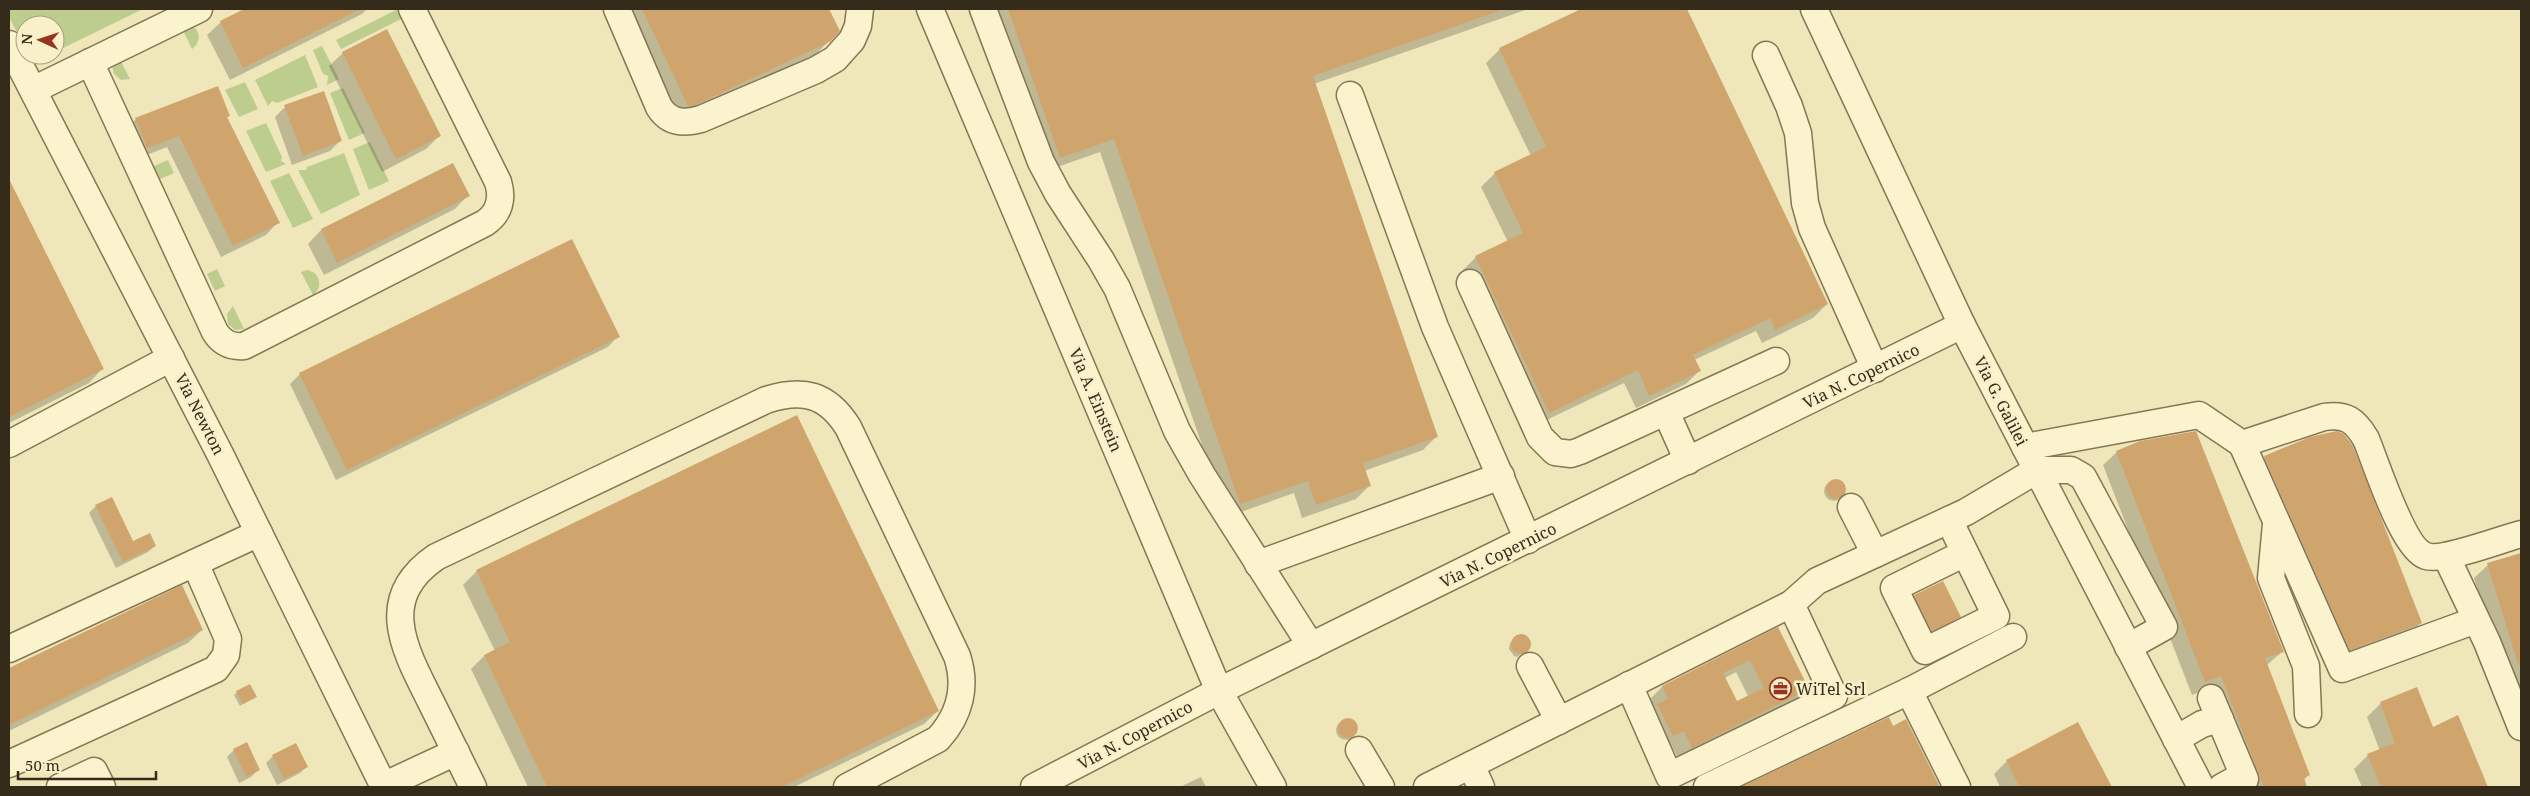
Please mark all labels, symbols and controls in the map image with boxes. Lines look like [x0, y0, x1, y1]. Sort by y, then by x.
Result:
north arrow [15, 15, 65, 65]
text: N [17, 33, 36, 45]
street label: Via N. Copernico [1799, 338, 1923, 414]
street label: Via A. Einstein [1064, 345, 1128, 455]
street label: Via G. Galilei [1969, 352, 2033, 450]
street label: Via Newton [170, 369, 230, 459]
street label: Via N. Copernico [1436, 517, 1560, 593]
office icon: WiTel Srl [1768, 677, 1792, 701]
place label: WiTel Srl [1796, 678, 1866, 700]
street label: Via N. Copernico [1074, 695, 1196, 775]
scale bar [18, 748, 155, 780]
text: 50 m [25, 755, 60, 775]

